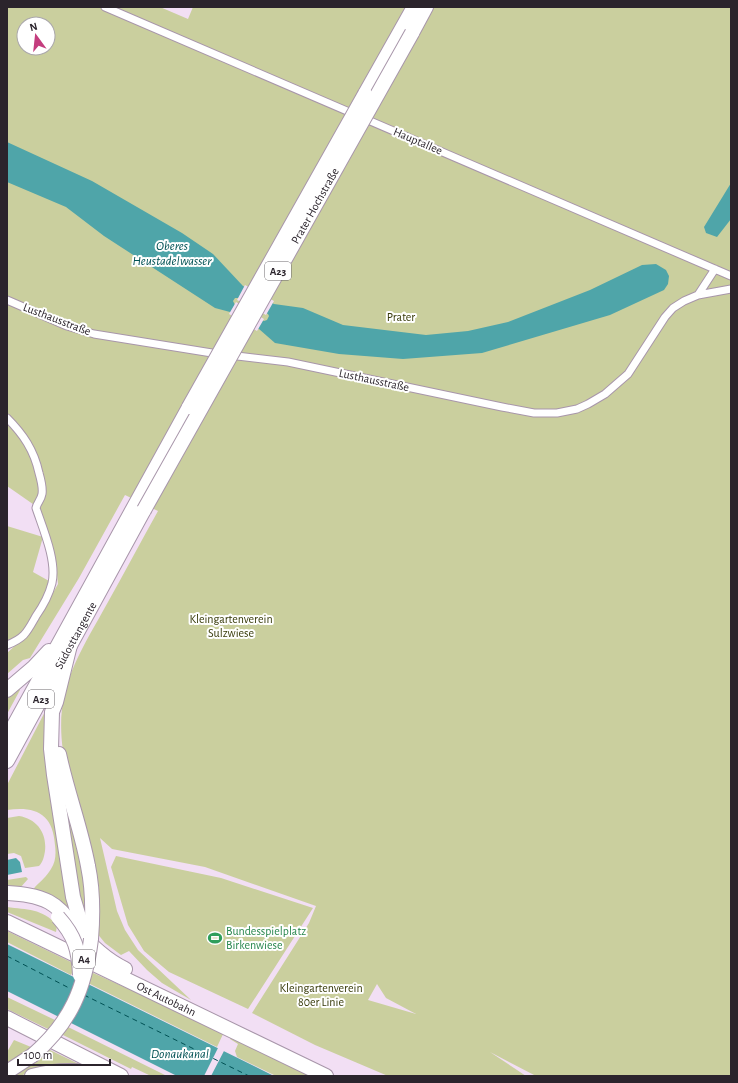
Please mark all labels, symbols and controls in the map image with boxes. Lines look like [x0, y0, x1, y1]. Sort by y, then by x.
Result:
north arrow [16, 16, 56, 56]
text: N [28, 21, 39, 33]
street label: Hauptallee [392, 125, 444, 157]
street label: Prater Hochstraße [289, 166, 341, 246]
water label: Oberes Heustadelwasser [133, 240, 212, 268]
road number: A23 [265, 262, 291, 280]
street label: Lusthausstraße [21, 301, 93, 337]
park label: Prater [387, 311, 415, 323]
street label: Lusthausstraße [338, 367, 410, 393]
street label: Südosttangente [52, 600, 99, 671]
park label: Kleingartenverein Sulzwiese [189, 613, 273, 639]
road number: A23 [28, 690, 54, 708]
place label: Bundesspielplatz Birkenwiese [226, 925, 306, 951]
sports icon: Bundesspielplatz Birkenwiese [207, 930, 223, 946]
road number: A4 [73, 950, 95, 968]
street label: Ost Autobahn [135, 980, 198, 1018]
park label: Kleingartenverein 80er Linie [279, 982, 363, 1008]
scale bar [18, 1041, 110, 1067]
water label: Donaukanal [151, 1048, 209, 1061]
text: 100 m [24, 1049, 52, 1061]

